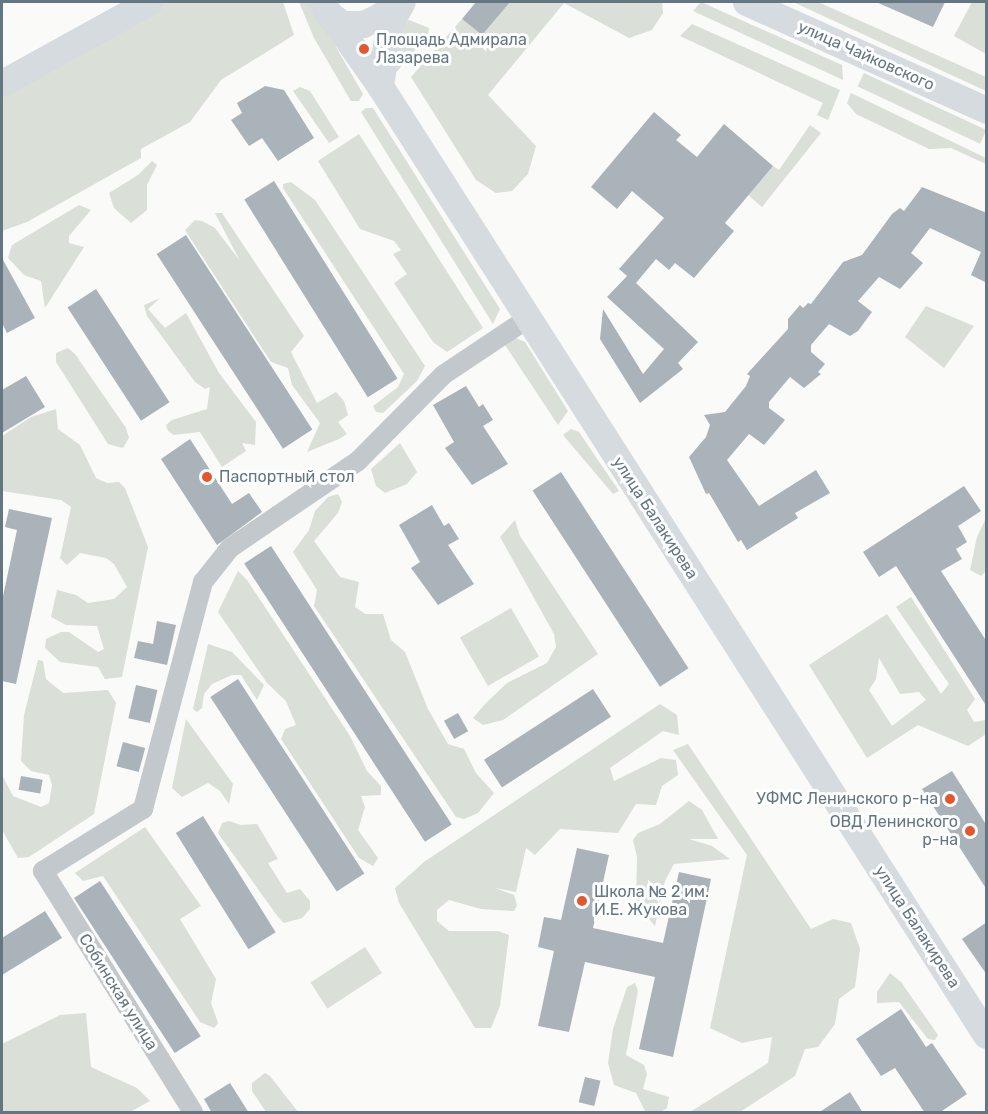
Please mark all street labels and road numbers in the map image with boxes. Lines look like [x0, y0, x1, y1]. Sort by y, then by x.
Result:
street label: улица Чайковского [795, 17, 937, 95]
street label: улица Балакирева [608, 453, 702, 583]
street label: улица Балакирева [870, 862, 964, 992]
street label: Собинская улица [74, 930, 162, 1054]

